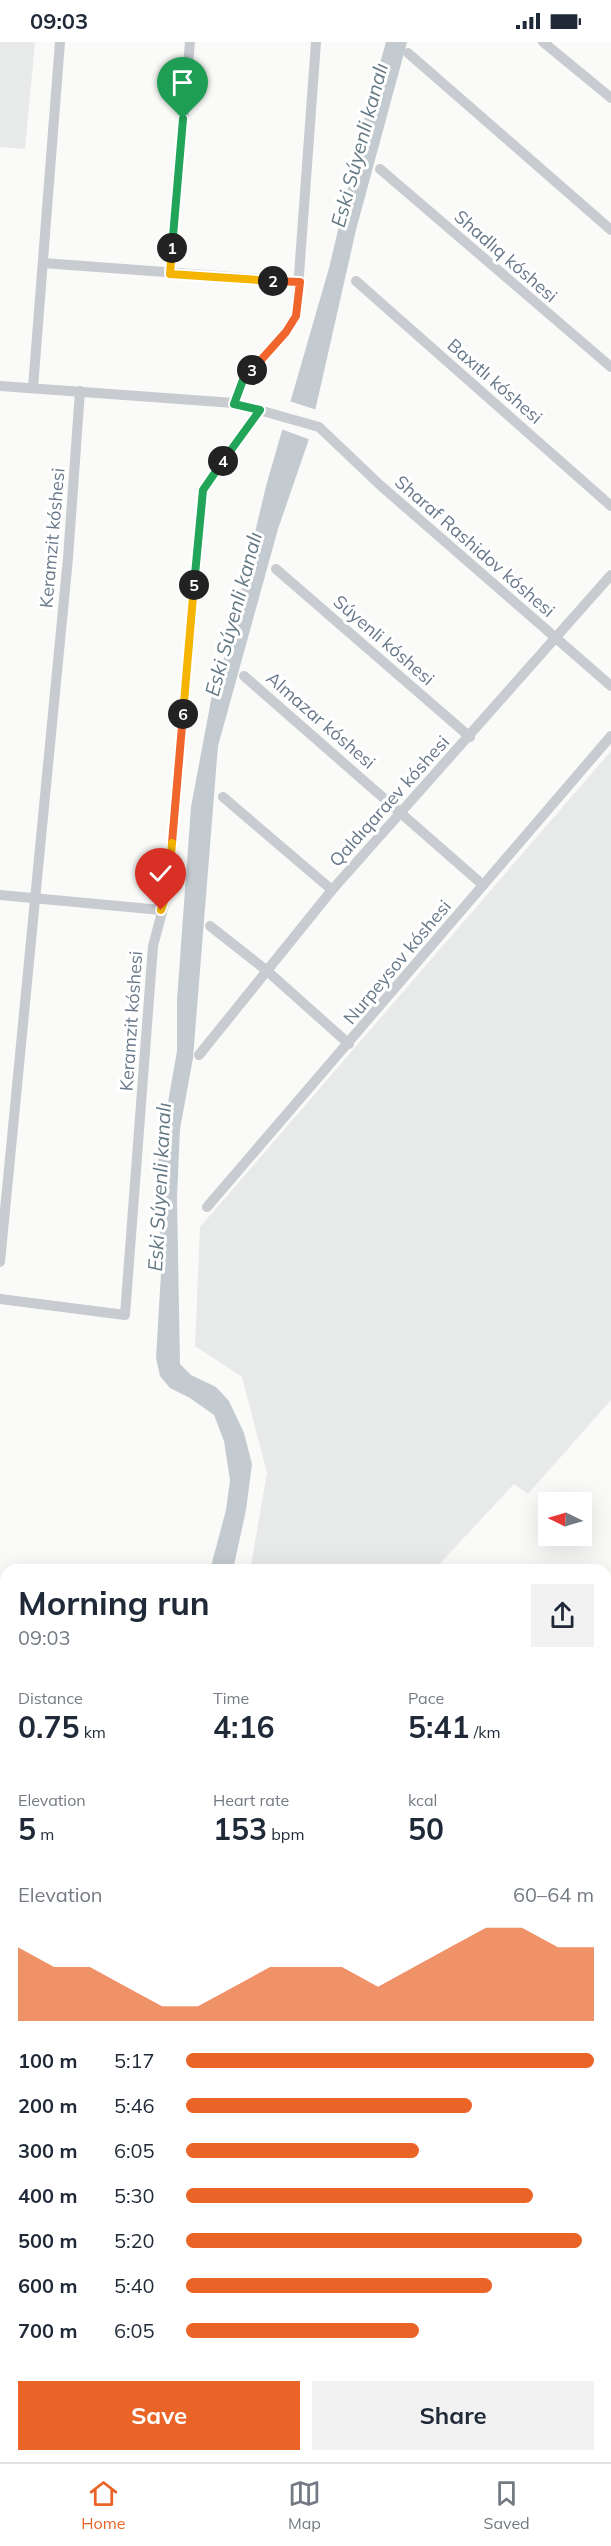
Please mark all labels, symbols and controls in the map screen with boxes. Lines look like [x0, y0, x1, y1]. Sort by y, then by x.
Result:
text: 09:03 [30, 7, 88, 35]
pin [157, 57, 208, 119]
water label: Eski Súyenli kanalı [325, 60, 393, 230]
icon: arrive [166, 66, 199, 99]
street label: Shadlıq kóshesi [450, 205, 562, 307]
pin: 1 [157, 233, 187, 263]
text: 1 [167, 238, 177, 258]
pin: 2 [258, 266, 288, 296]
text: 2 [268, 271, 278, 291]
street label: Baxıtlı kóshesi [443, 334, 547, 428]
pin: 3 [237, 355, 267, 385]
text: 3 [247, 360, 257, 380]
pin: 4 [208, 446, 238, 476]
text: 4 [218, 451, 228, 471]
street label: Keramzit kóshesi [34, 467, 70, 609]
street label: Sharaf Rashidov kóshesi [390, 470, 560, 622]
water label: Eski Súyenli kanalı [199, 529, 267, 699]
pin: 5 [179, 570, 209, 600]
text: 5 [189, 575, 199, 595]
street label: Súyenli kóshesi [329, 590, 439, 690]
street label: Almazar kóshesi [262, 666, 380, 774]
pin: 6 [168, 699, 198, 729]
text: 6 [178, 704, 188, 724]
street label: Qaldıqaraev kóshesi [324, 731, 454, 871]
pin [135, 848, 186, 910]
icon: check [144, 857, 177, 890]
street label: Nurpeysov kóshesi [338, 895, 456, 1029]
street label: Keramzit kóshesi [115, 950, 147, 1092]
water label: Eski Súyenli kanalı [142, 1102, 176, 1272]
north arrow [538, 1492, 592, 1546]
map controls [538, 1492, 592, 1546]
text: Morning run [18, 1582, 210, 1623]
button: share [531, 1584, 594, 1647]
text: 09:03 [18, 1625, 71, 1650]
text: Distance [18, 1688, 83, 1708]
text: Time [213, 1688, 249, 1708]
text: Pace [408, 1688, 444, 1708]
text: 0.75 [18, 1708, 79, 1746]
text: 4:16 [213, 1708, 274, 1746]
text: 5:41 [408, 1708, 469, 1746]
text: km [79, 1722, 106, 1742]
text: /km [469, 1722, 500, 1742]
text: Elevation [18, 1790, 86, 1810]
text: Heart rate [213, 1790, 289, 1810]
text: kcal [408, 1790, 437, 1810]
text: 5 [18, 1810, 36, 1848]
text: 153 [213, 1810, 267, 1848]
text: 50 [408, 1810, 444, 1848]
text: m [36, 1824, 54, 1844]
text: bpm [267, 1824, 304, 1844]
text: Elevation [18, 1882, 103, 1907]
text: 60–64 m [513, 1882, 594, 1907]
text: 100 m [18, 2048, 77, 2073]
text: 5:17 [114, 2048, 155, 2073]
text: 200 m [18, 2093, 77, 2118]
text: 5:46 [114, 2093, 155, 2118]
text: 300 m [18, 2138, 77, 2163]
text: 6:05 [114, 2138, 155, 2163]
text: 400 m [18, 2183, 77, 2208]
text: 5:30 [114, 2183, 155, 2208]
text: 500 m [18, 2228, 77, 2253]
text: 5:20 [114, 2228, 155, 2253]
text: 600 m [18, 2273, 77, 2298]
text: 5:40 [114, 2273, 155, 2298]
text: 700 m [18, 2318, 77, 2343]
text: 6:05 [114, 2318, 155, 2343]
button: Save [18, 2381, 300, 2450]
button: Share [312, 2381, 594, 2450]
tab: Home [81, 2477, 125, 2533]
tab: Map [288, 2477, 321, 2533]
tab: Saved [484, 2477, 530, 2533]

